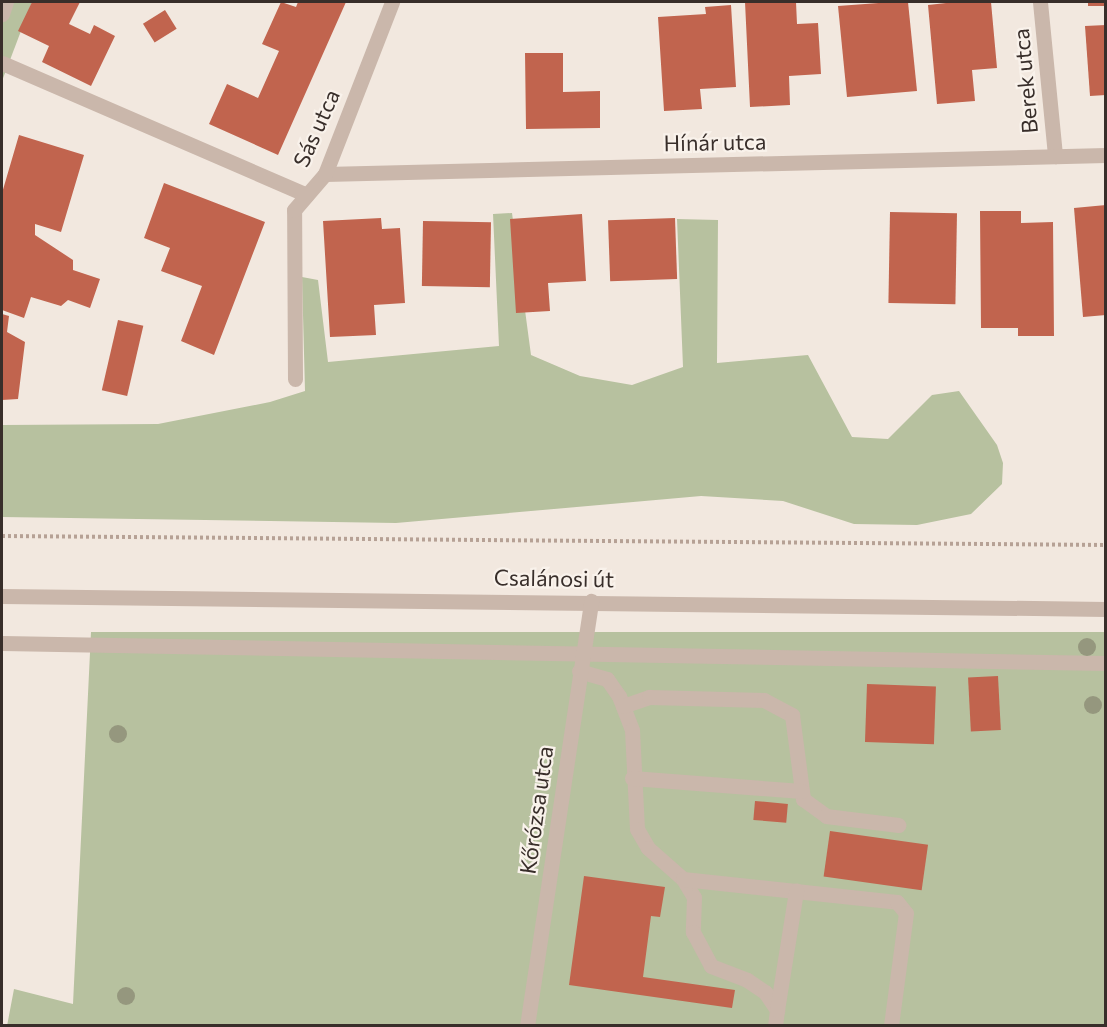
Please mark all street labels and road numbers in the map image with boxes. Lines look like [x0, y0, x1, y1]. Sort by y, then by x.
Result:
street label: Berek utca [1007, 27, 1043, 135]
street label: Sás utca [287, 85, 345, 171]
street label: Hínár utca [663, 128, 767, 156]
street label: Csalánosi út [494, 564, 614, 592]
street label: Kőrózsa utca [514, 744, 558, 876]

